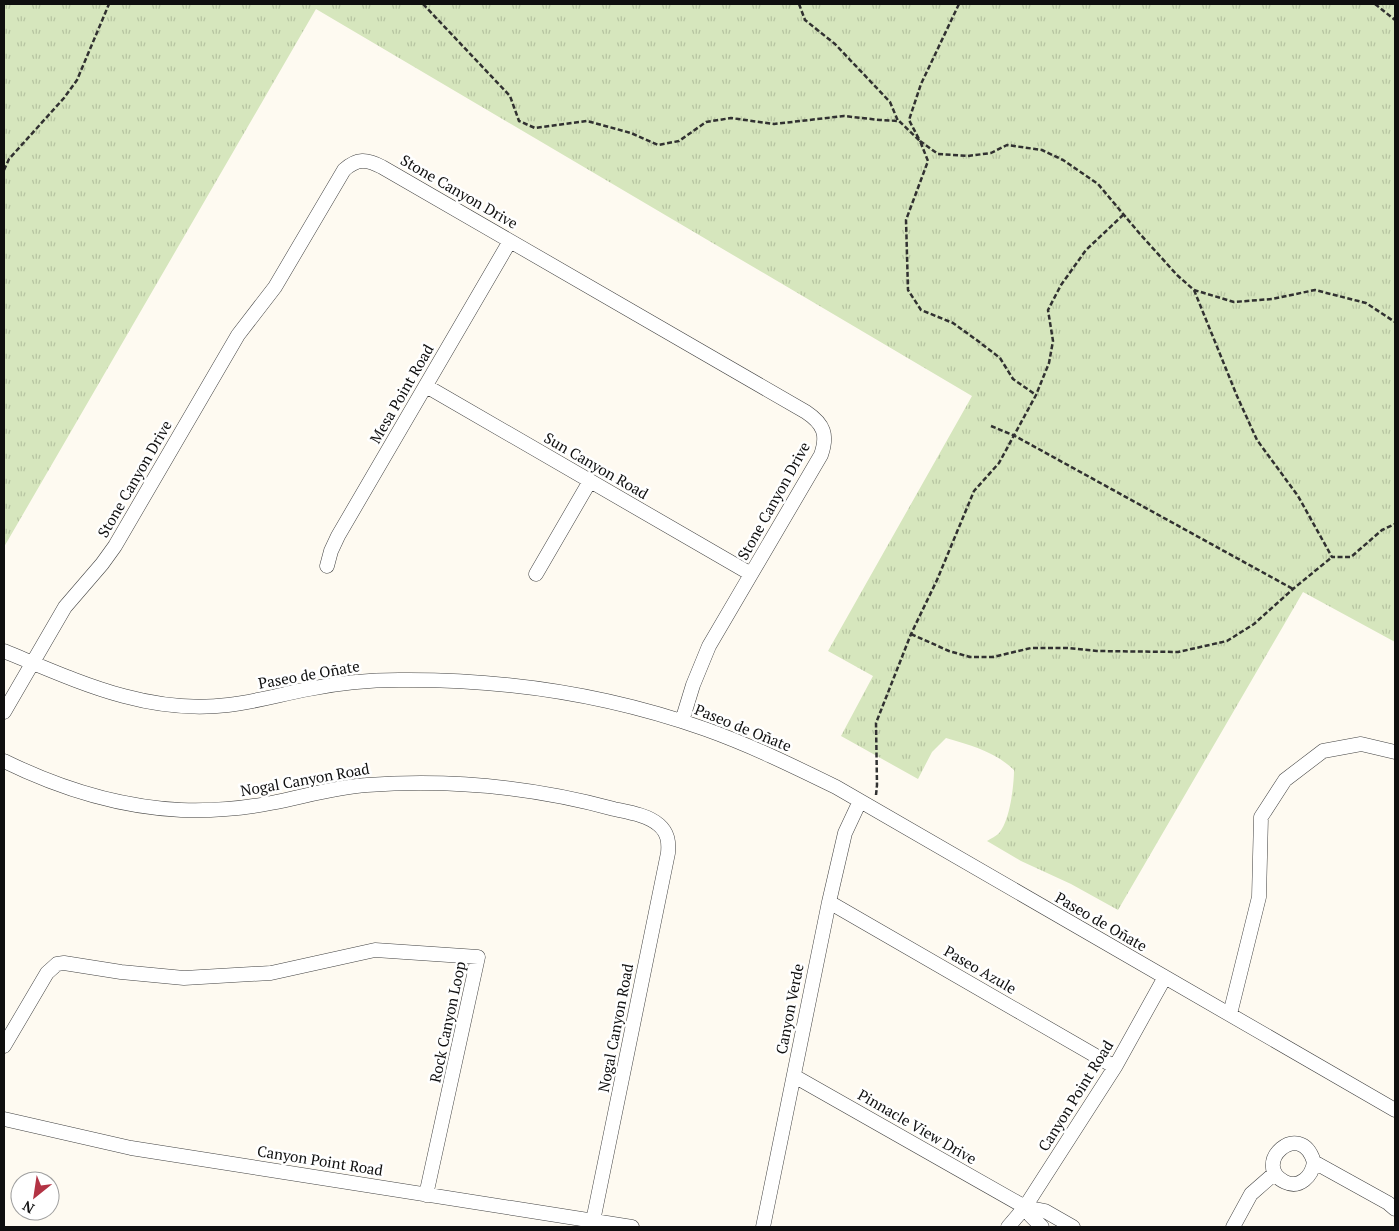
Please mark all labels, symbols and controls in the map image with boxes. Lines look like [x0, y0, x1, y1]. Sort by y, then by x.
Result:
street label: Stone Canyon Drive [397, 149, 522, 233]
street label: Mesa Point Road [365, 340, 438, 447]
street label: Stone Canyon Drive [92, 416, 176, 541]
street label: Sun Canyon Road [541, 427, 652, 503]
street label: Stone Canyon Drive [732, 438, 814, 563]
street label: Paseo de Oñate [257, 655, 361, 693]
street label: Paseo de Oñate [692, 699, 795, 756]
street label: Nogal Canyon Road [239, 758, 371, 800]
street label: Paseo de Oñate [1052, 887, 1151, 955]
street label: Paseo Azule [941, 940, 1020, 998]
street label: Rock Canyon Loop [424, 959, 470, 1084]
street label: Nogal Canyon Road [593, 962, 637, 1094]
street label: Canyon Verde [770, 962, 808, 1056]
street label: Canyon Point Road [1033, 1036, 1117, 1155]
street label: Pinnacle View Drive [855, 1084, 980, 1168]
street label: Canyon Point Road [256, 1140, 385, 1180]
north arrow [10, 1171, 60, 1221]
text: N [19, 1197, 38, 1219]

